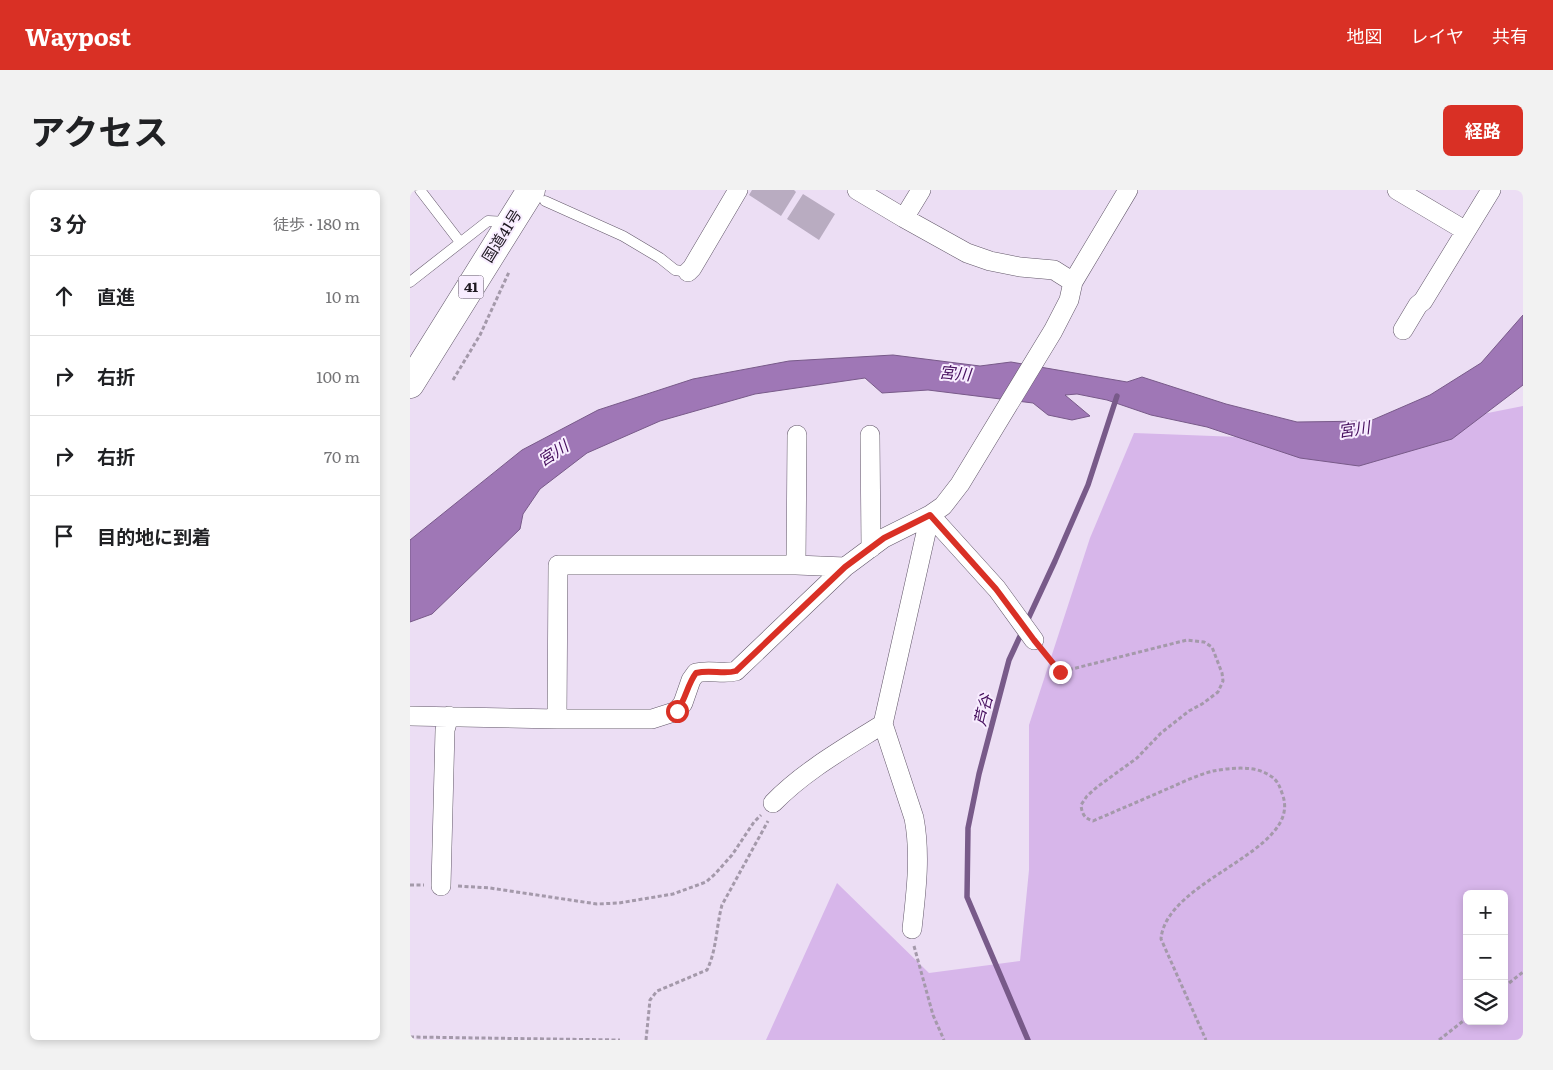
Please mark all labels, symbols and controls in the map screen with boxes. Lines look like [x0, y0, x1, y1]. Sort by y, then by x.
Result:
text: Waypost [25, 18, 131, 53]
text: 地図 [1347, 22, 1383, 49]
text: レイヤ [1411, 22, 1464, 49]
text: 共有 [1492, 22, 1528, 49]
text: アクセス [30, 104, 168, 156]
button: 経路 [1443, 105, 1523, 156]
street label: 国道41号 [475, 204, 526, 266]
text: 3 分 [50, 207, 87, 238]
text: 徒歩 · 180 m [273, 211, 360, 235]
road number: 41 [458, 275, 484, 298]
icon: ahead [50, 282, 78, 310]
text: 直進 [97, 282, 135, 310]
text: 10 m [326, 284, 360, 308]
water label: 宮川 [938, 359, 974, 386]
icon: right [50, 362, 78, 390]
text: 右折 [97, 362, 135, 390]
text: 100 m [316, 364, 360, 388]
water label: 宮川 [1336, 414, 1373, 442]
water label: 宮川 [532, 432, 574, 471]
icon: right [50, 442, 78, 470]
text: 右折 [97, 442, 135, 470]
text: 70 m [324, 444, 360, 468]
icon: arrive [50, 522, 78, 550]
text: 目的地に到着 [97, 522, 211, 550]
route end [1049, 661, 1072, 684]
water label: 芦谷 [967, 689, 998, 728]
route start [666, 700, 689, 723]
map controls [1463, 890, 1508, 1025]
button: + [1463, 890, 1508, 935]
button: − [1463, 935, 1508, 980]
button: layers [1463, 980, 1508, 1025]

